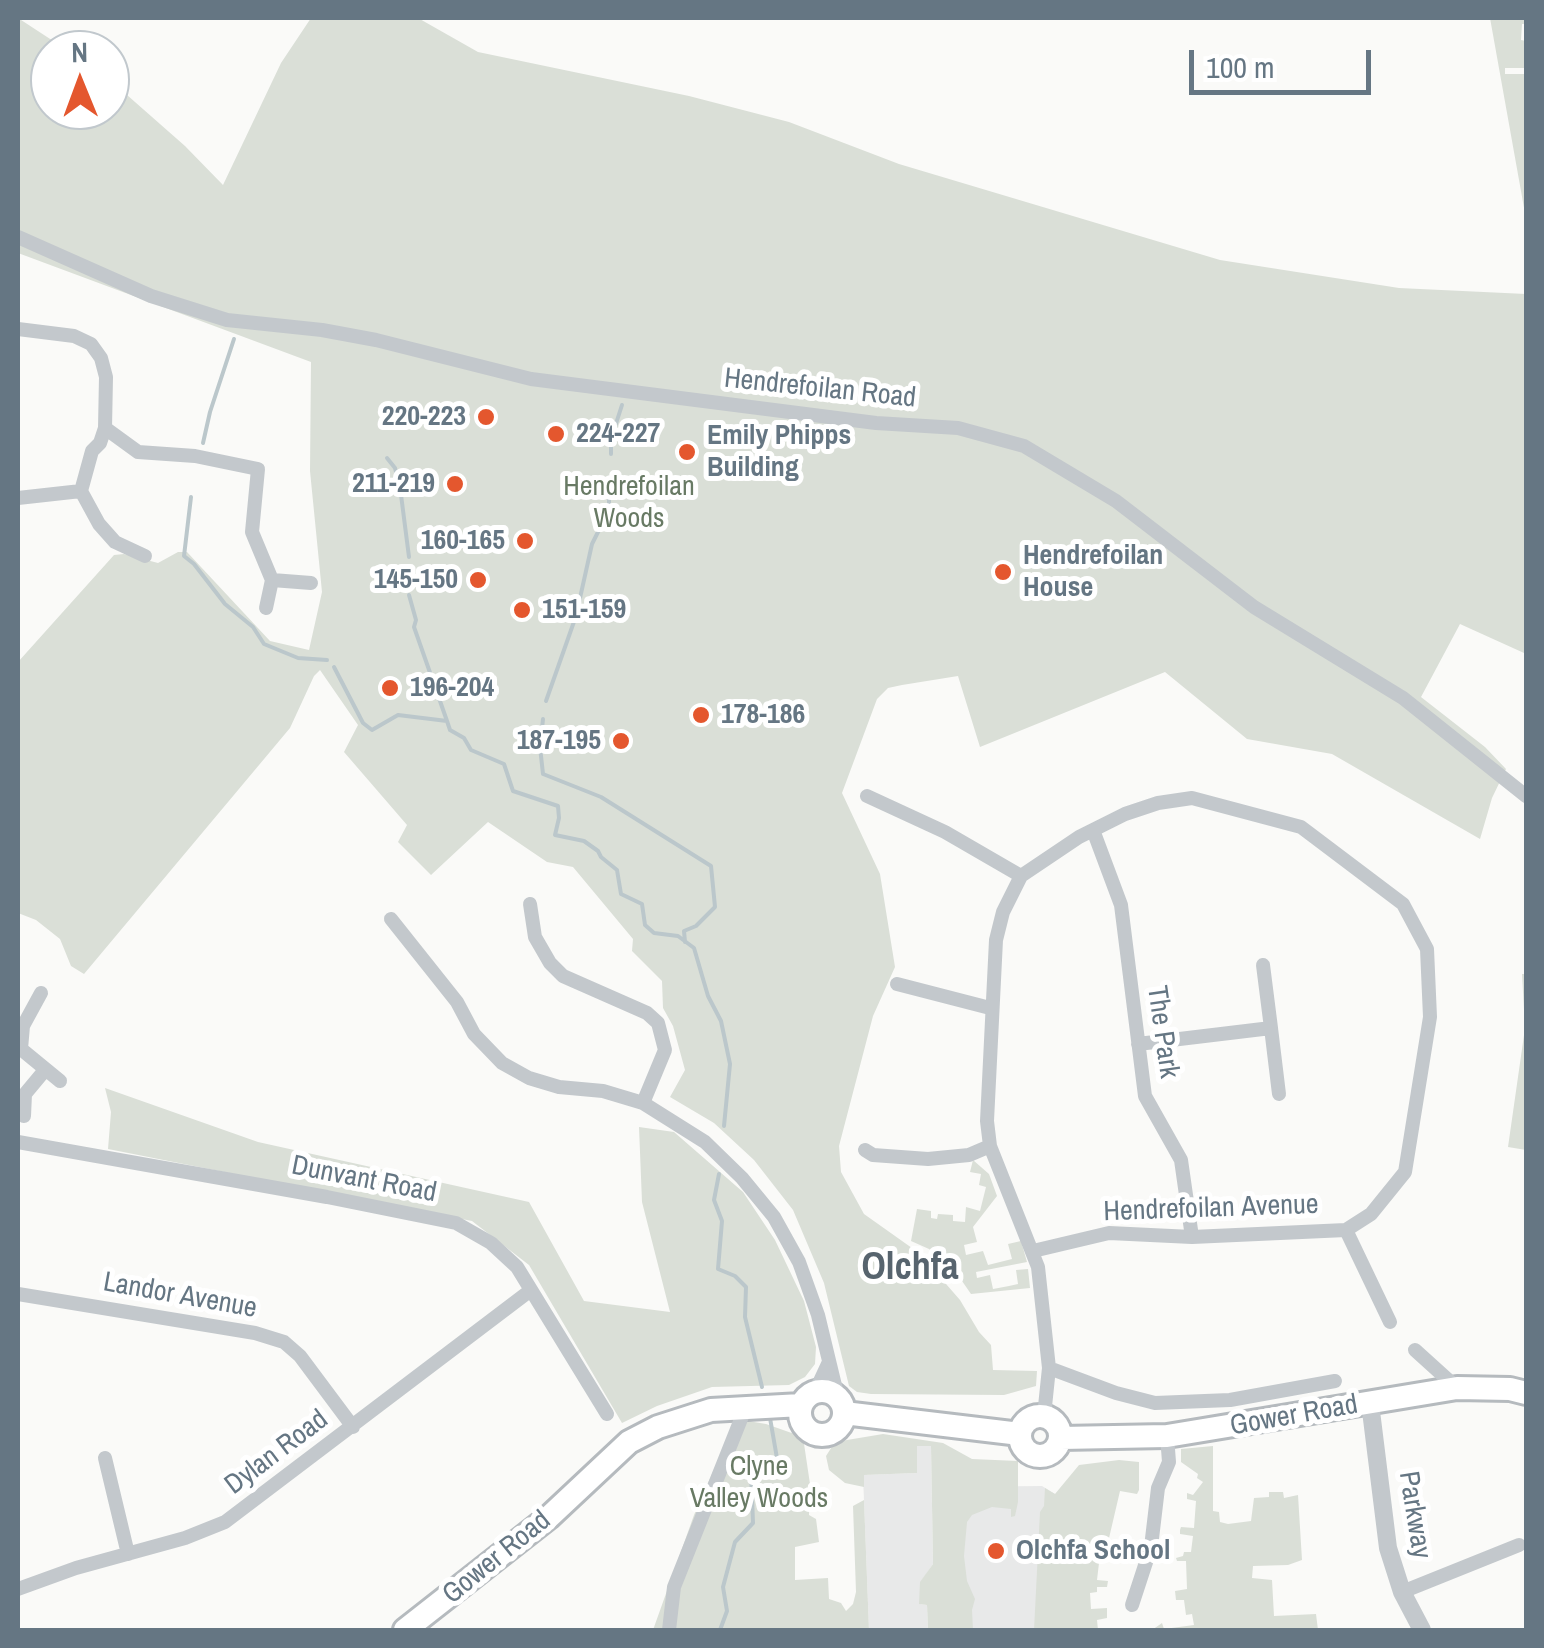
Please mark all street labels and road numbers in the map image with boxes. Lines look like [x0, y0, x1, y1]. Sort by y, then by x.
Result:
street label: Hendrefoilan Road [722, 362, 918, 416]
street label: The Park [1139, 984, 1185, 1080]
street label: Dunvant Road [289, 1150, 439, 1210]
street label: Hendrefoilan Avenue [1103, 1188, 1319, 1230]
street label: Landor Avenue [101, 1266, 259, 1326]
street label: Gower Road [1228, 1388, 1360, 1444]
street label: Dylan Road [219, 1403, 335, 1503]
street label: Parkway [1391, 1469, 1437, 1561]
street label: Gower Road [436, 1504, 558, 1612]

